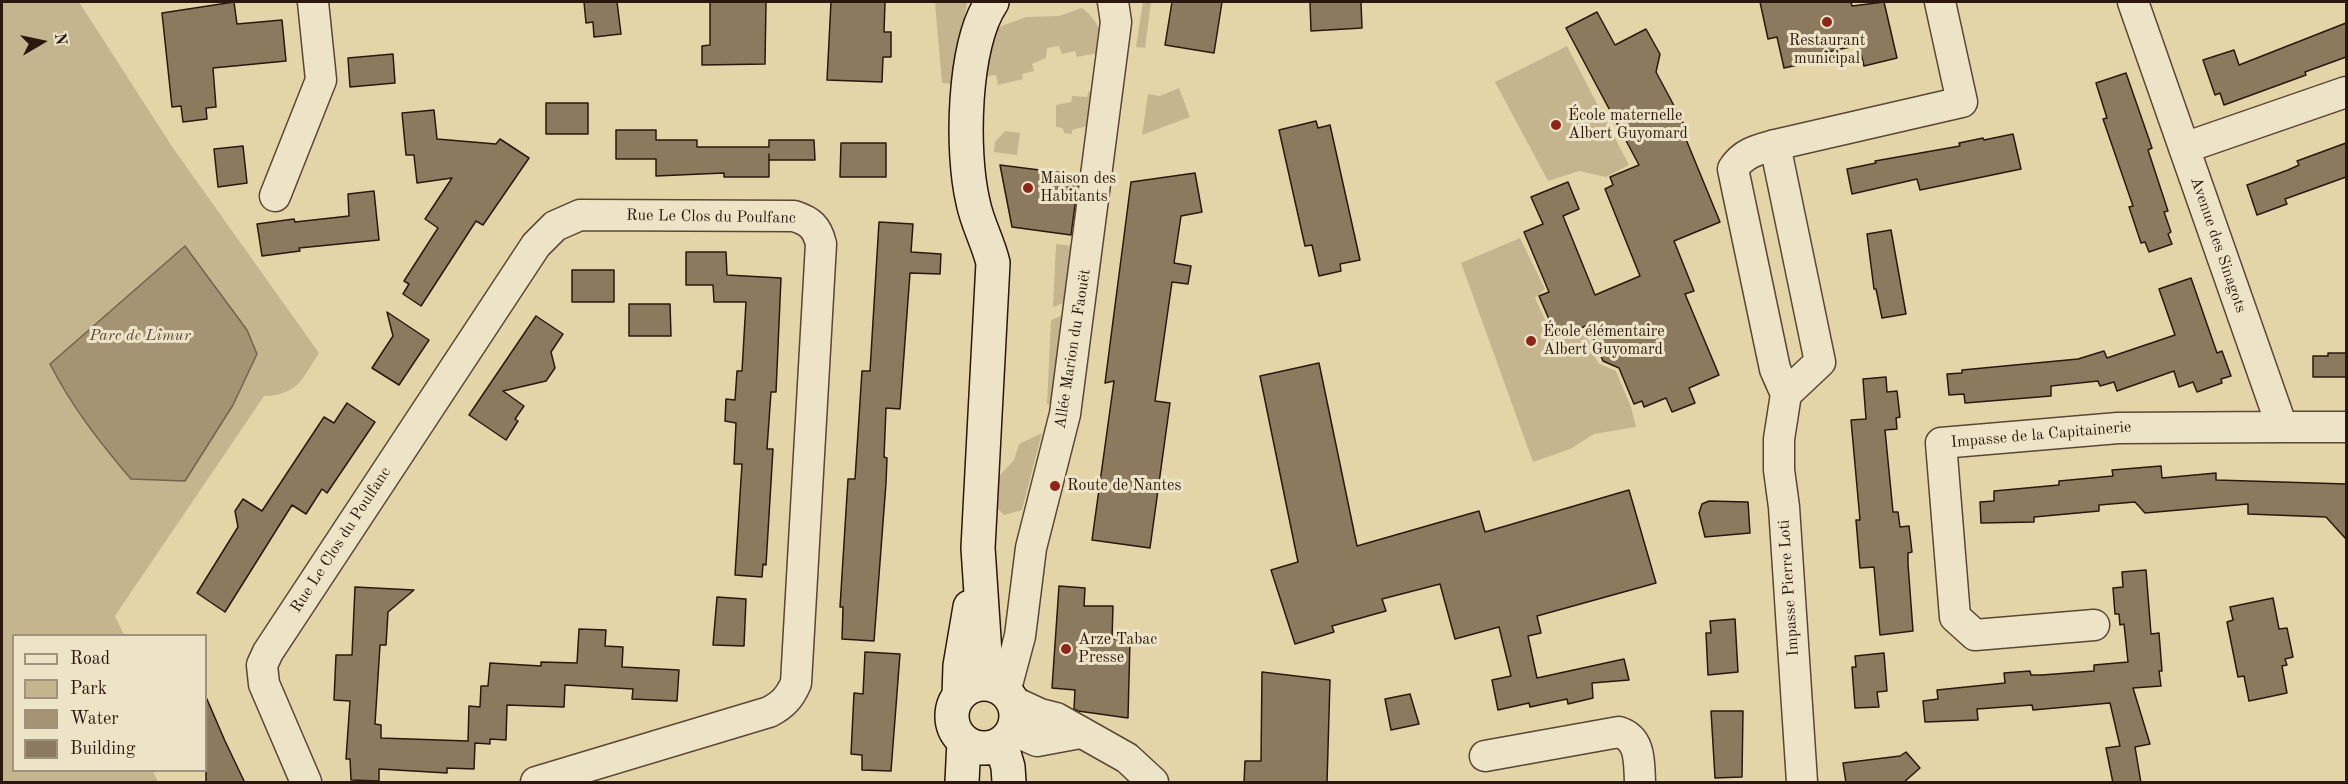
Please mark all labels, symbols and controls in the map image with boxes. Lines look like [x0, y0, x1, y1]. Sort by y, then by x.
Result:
north arrow [12, 12, 72, 72]
marker: Restaurant municipal [1820, 15, 1834, 29]
place label: Restaurant municipal [1789, 31, 1865, 69]
text: N [51, 32, 69, 46]
place label: École maternelle Albert Guyomard [1568, 106, 1688, 144]
marker: École maternelle Albert Guyomard [1549, 118, 1563, 132]
place label: Maison des Habitants [1040, 169, 1116, 207]
street label: Avenue des Sinagots [2186, 175, 2250, 315]
marker: Maison des Habitants [1021, 181, 1035, 195]
street label: Rue Le Clos du Poulfanc [626, 206, 796, 228]
street label: Allée Marion du Faouët [1051, 268, 1095, 430]
place label: École élémentaire Albert Guyomard [1543, 322, 1665, 360]
park label: Parc de Limur [89, 326, 191, 346]
marker: École élémentaire Albert Guyomard [1524, 334, 1538, 348]
street label: Impasse de la Capitainerie [1950, 418, 2132, 452]
street label: Rue Le Clos du Poulfanc [287, 464, 395, 616]
place label: Route de Nantes [1067, 476, 1181, 496]
marker: Route de Nantes [1048, 479, 1062, 493]
street label: Impasse Pierre Loti [1775, 519, 1803, 657]
place label: Arze Tabac Presse [1078, 630, 1157, 668]
legend [12, 634, 207, 772]
marker: Arze Tabac Presse [1059, 642, 1073, 656]
text: Road [70, 650, 110, 668]
text: Park [70, 680, 107, 698]
text: Water [70, 710, 119, 728]
text: Building [70, 740, 135, 758]

